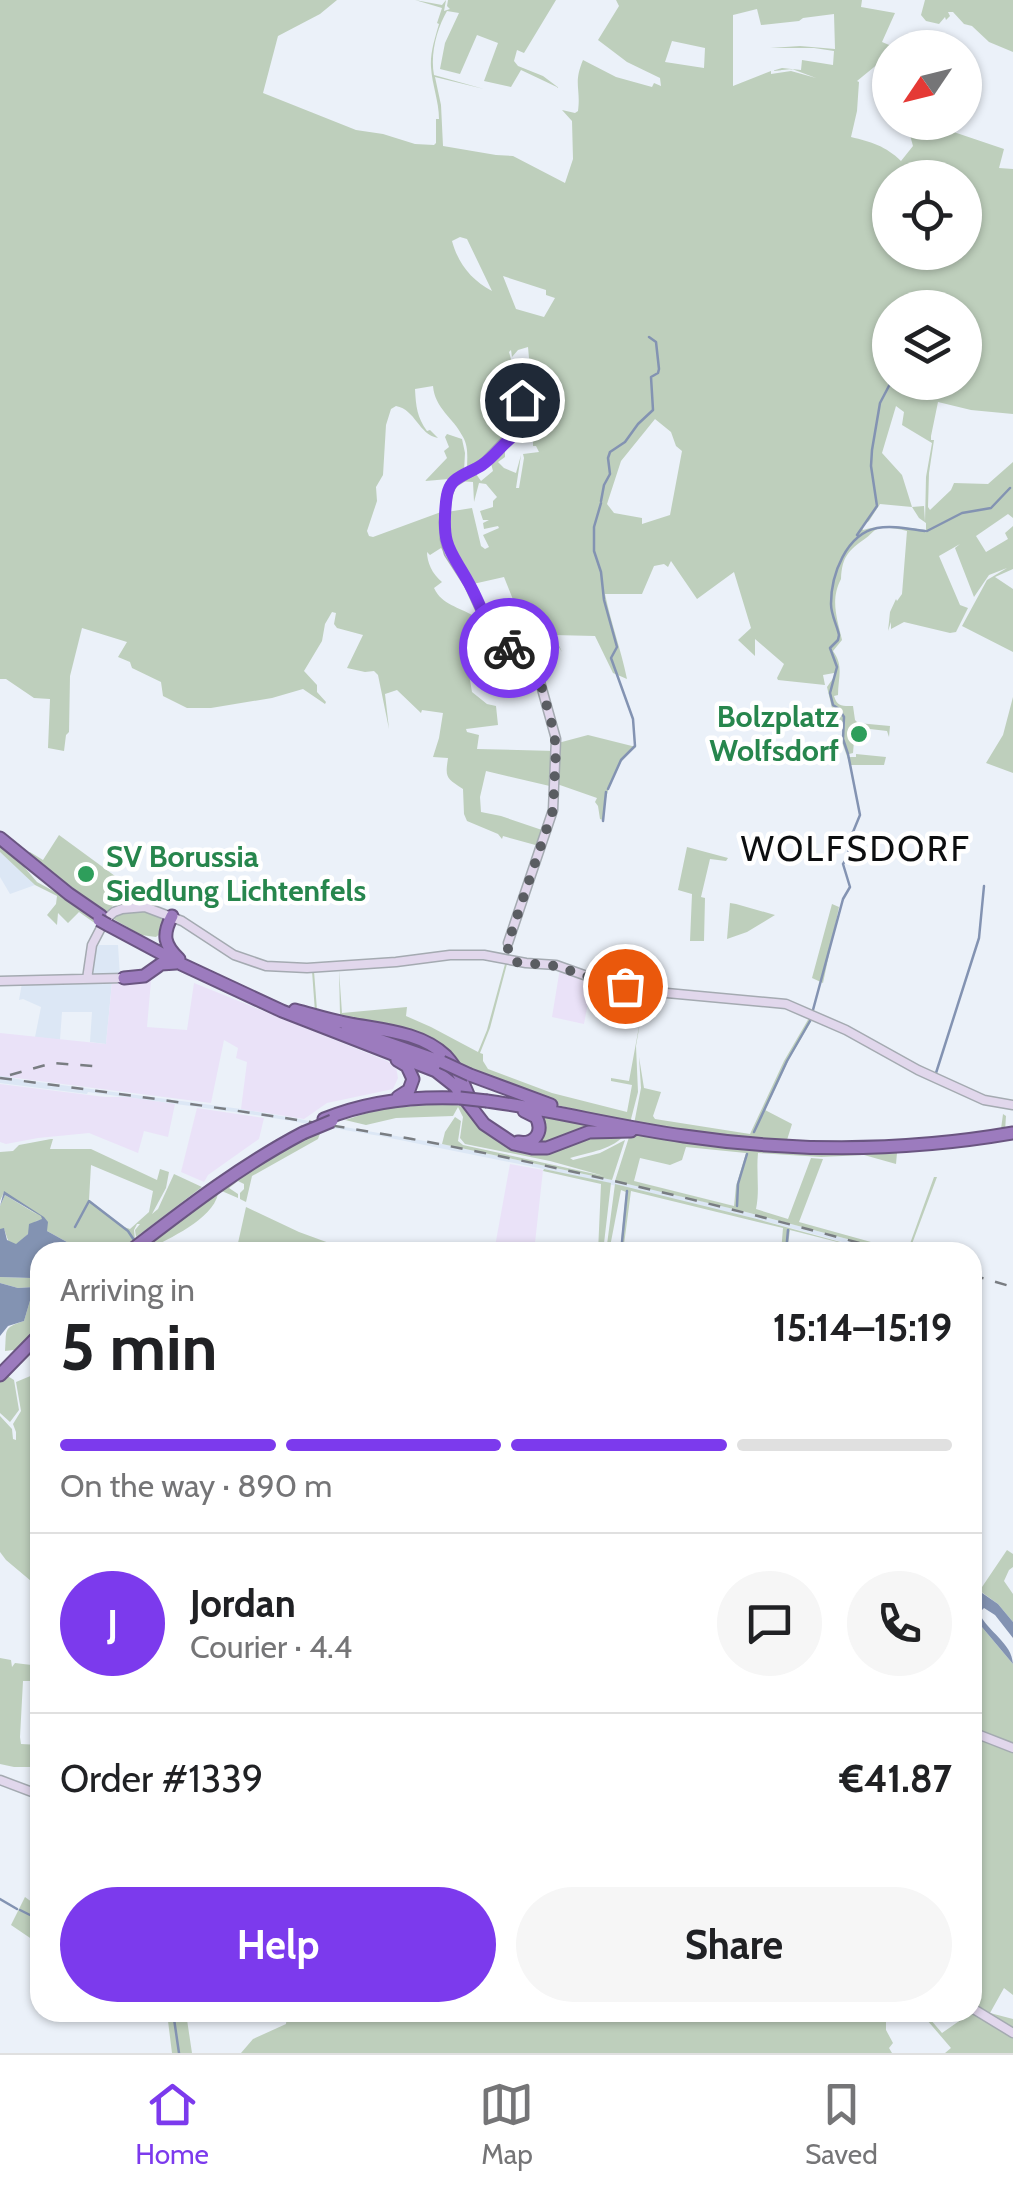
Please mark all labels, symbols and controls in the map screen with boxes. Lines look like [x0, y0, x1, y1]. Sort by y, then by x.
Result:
north arrow [872, 30, 982, 140]
map controls [872, 30, 982, 400]
button: locate [872, 160, 982, 270]
button: layers [872, 290, 982, 400]
pin [480, 358, 565, 443]
icon: home [495, 373, 550, 428]
courier [459, 598, 559, 698]
icon: bike [482, 621, 537, 676]
place label: Bolzplatz Wolfsdorf [709, 698, 839, 769]
marker: Bolzplatz Wolfsdorf [848, 723, 870, 745]
district label: WOLFSDORF [741, 827, 971, 870]
place label: SV Borussia Siedlung Lichtenfels [106, 838, 366, 909]
marker: SV Borussia Siedlung Lichtenfels [75, 863, 97, 885]
pin [583, 944, 668, 1029]
icon: bag [598, 959, 653, 1014]
text: Arriving in [60, 1270, 195, 1309]
text: 15:14–15:19 [773, 1304, 952, 1351]
text: 5 min [60, 1307, 218, 1386]
text: On the way · 890 m [60, 1466, 332, 1505]
button: chat [717, 1571, 822, 1676]
button: phone [847, 1571, 952, 1676]
text: Jordan [190, 1580, 296, 1627]
text: J [107, 1600, 118, 1647]
text: Courier · 4.4 [190, 1627, 352, 1666]
text: Order #1339 [60, 1755, 263, 1802]
text: €41.87 [840, 1755, 952, 1802]
button: Help [60, 1887, 496, 2002]
button: Share [516, 1887, 952, 2002]
tab: Home [135, 2077, 209, 2171]
tab: Map [479, 2077, 534, 2171]
tab: Saved [805, 2077, 878, 2171]

